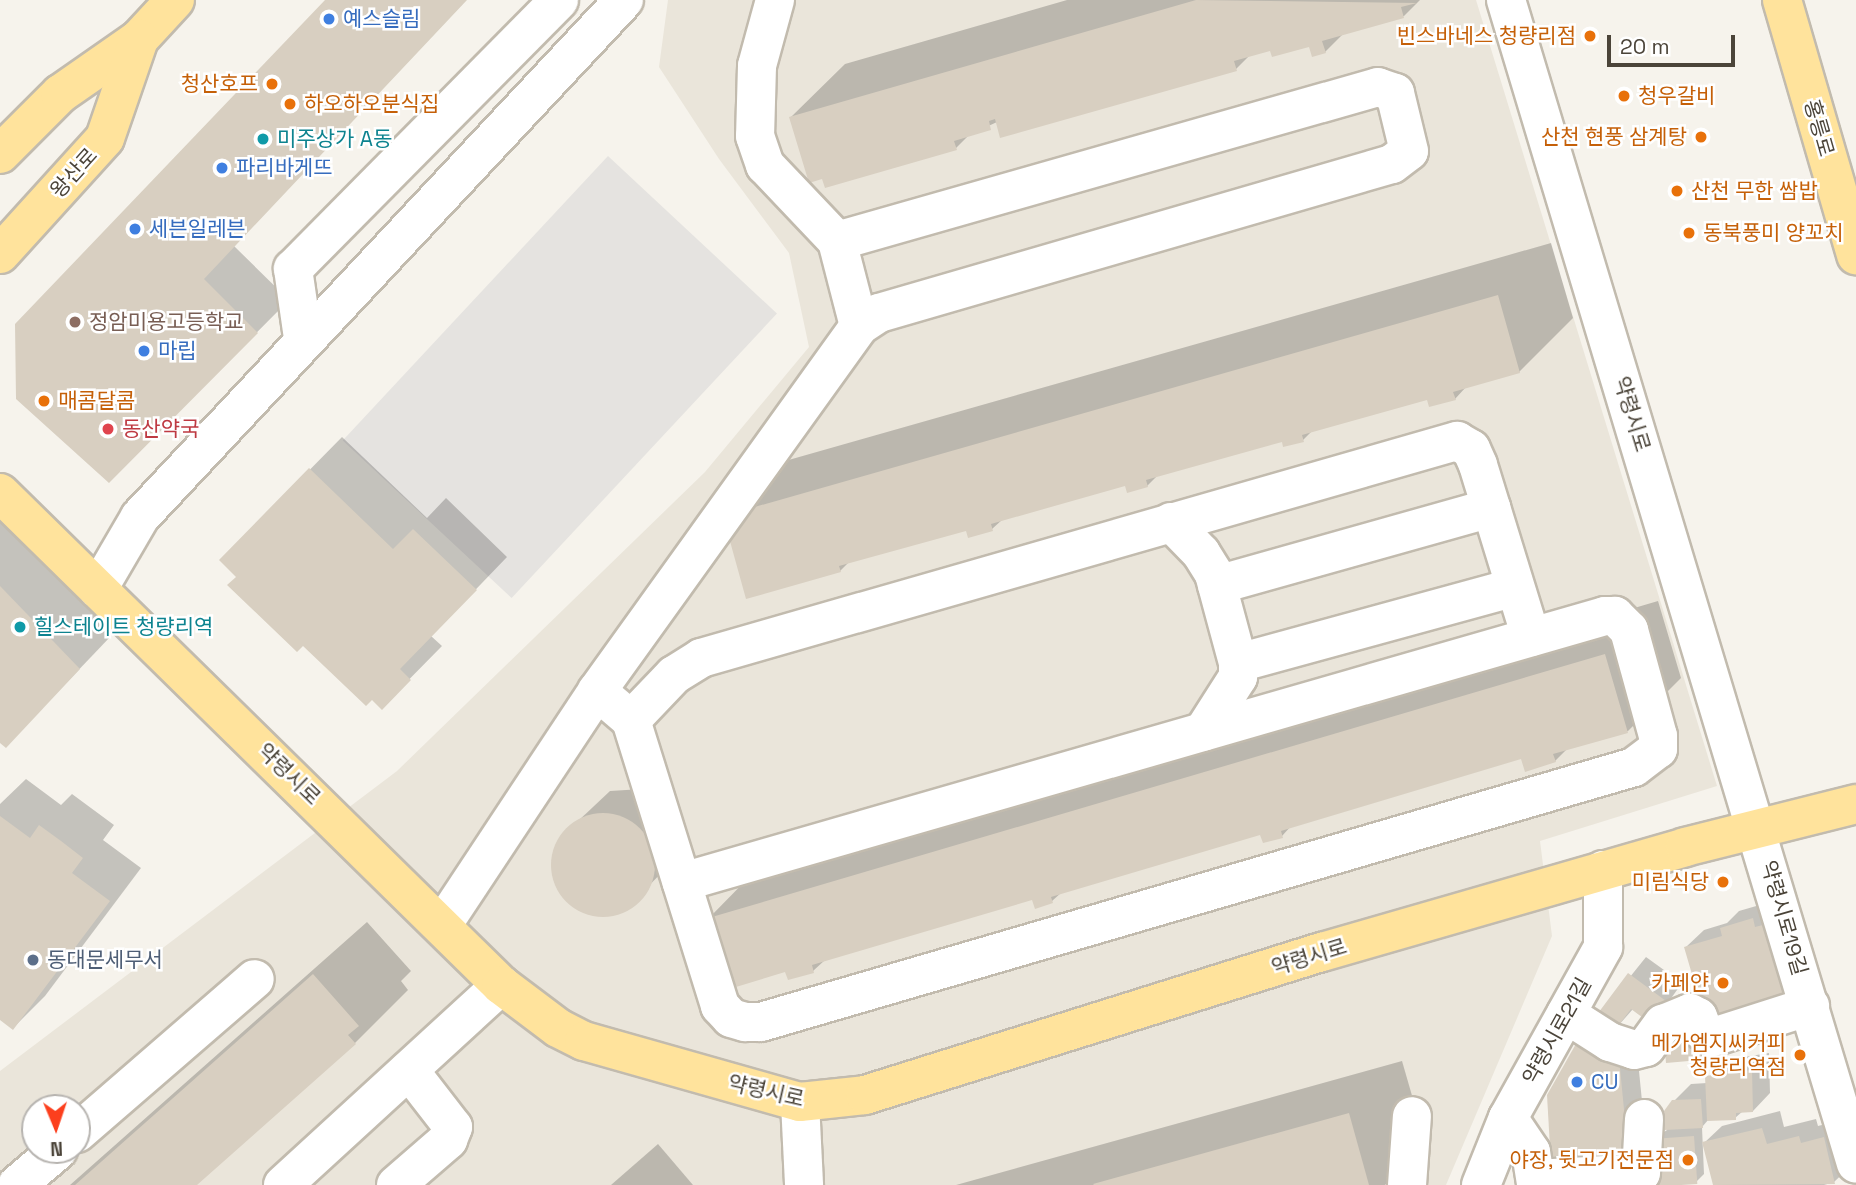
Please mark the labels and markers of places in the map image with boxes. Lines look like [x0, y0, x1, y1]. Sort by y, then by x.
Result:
place label: 예스슬림 [343, 6, 420, 32]
marker: 예스슬림 [321, 11, 337, 27]
place label: 빈스바네스 청량리점 [1397, 23, 1576, 49]
marker: 빈스바네스 청량리점 [1582, 28, 1598, 44]
place label: 청산호프 [181, 71, 258, 97]
marker: 청산호프 [264, 76, 280, 92]
place label: 청우갈비 [1638, 83, 1715, 109]
marker: 청우갈비 [1616, 88, 1632, 104]
place label: 하오하오분식집 [304, 91, 439, 117]
marker: 하오하오분식집 [282, 96, 298, 112]
place label: 산천 현풍 삼계탕 [1541, 124, 1687, 150]
place label: 미주상가 A동 [277, 126, 392, 152]
marker: 산천 현풍 삼계탕 [1693, 129, 1709, 145]
marker: 미주상가 A동 [255, 131, 271, 147]
place label: 파리바게뜨 [236, 155, 333, 181]
marker: 파리바게뜨 [214, 160, 230, 176]
place label: 산천 무한 쌈밥 [1691, 178, 1818, 204]
marker: 산천 무한 쌈밥 [1669, 183, 1685, 199]
place label: 세븐일레븐 [149, 216, 246, 242]
place label: 동북풍미 양꼬치 [1703, 220, 1844, 246]
marker: 세븐일레븐 [127, 221, 143, 237]
marker: 동북풍미 양꼬치 [1681, 225, 1697, 241]
place label: 정암미용고등학교 [89, 309, 244, 335]
marker: 정암미용고등학교 [67, 314, 83, 330]
place label: 마립 [158, 338, 197, 364]
marker: 마립 [136, 343, 152, 359]
place label: 매콤달콤 [58, 388, 135, 414]
marker: 매콤달콤 [36, 393, 52, 409]
place label: 동산약국 [122, 416, 199, 442]
marker: 동산약국 [100, 421, 116, 437]
place label: 힐스테이트 청량리역 [34, 614, 213, 640]
marker: 힐스테이트 청량리역 [12, 619, 28, 635]
place label: 미림식당 [1632, 869, 1709, 895]
marker: 미림식당 [1715, 874, 1731, 890]
place label: 동대문세무서 [47, 947, 163, 973]
marker: 동대문세무서 [25, 952, 41, 968]
place label: 카페얀 [1651, 970, 1709, 996]
marker: 카페얀 [1715, 975, 1731, 991]
place label: 메가엠지씨커피 청량리역점 [1651, 1030, 1786, 1080]
marker: 메가엠지씨커피 청량리역점 [1792, 1047, 1808, 1063]
place label: CU [1591, 1069, 1618, 1095]
marker: CU [1569, 1074, 1585, 1090]
place label: 야장, 뒷고기전문점 [1509, 1147, 1674, 1173]
marker: 야장, 뒷고기전문점 [1680, 1152, 1696, 1168]

